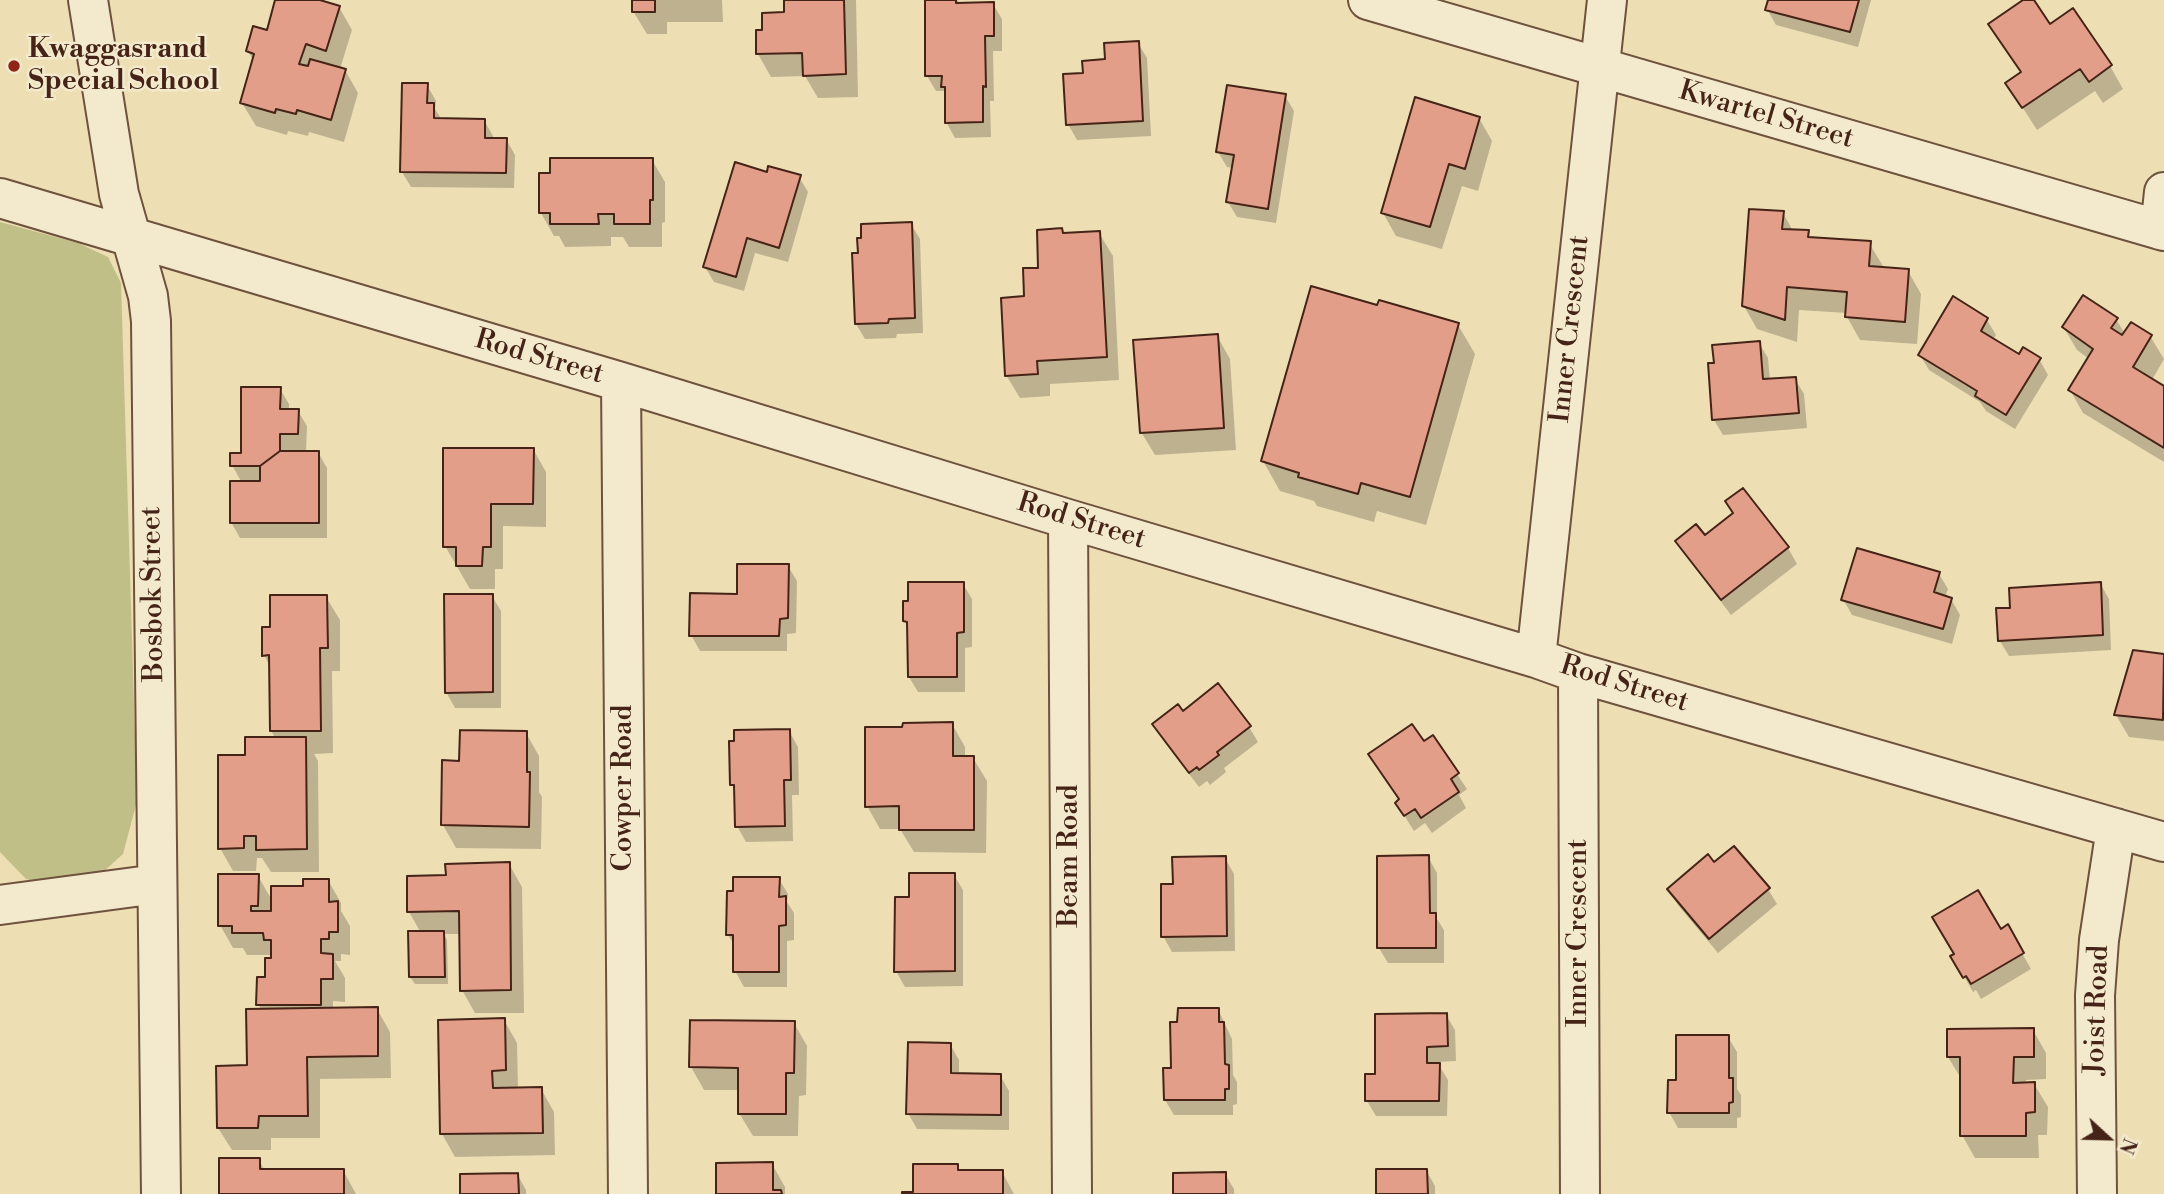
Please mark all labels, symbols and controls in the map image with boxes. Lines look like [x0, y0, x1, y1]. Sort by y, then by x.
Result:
place label: Kwaggasrand Special School [28, 33, 219, 99]
marker: Kwaggasrand Special School [6, 58, 22, 74]
street label: Kwartel Street [1675, 75, 1857, 157]
street label: Inner Crescent [1544, 234, 1598, 424]
street label: Rod Street [471, 324, 607, 392]
street label: Rod Street [1013, 487, 1149, 557]
street label: Bosbok Street [136, 506, 172, 682]
street label: Rod Street [1556, 650, 1692, 720]
street label: Cowper Road [607, 705, 641, 871]
street label: Beam Road [1053, 784, 1087, 928]
street label: Inner Crescent [1562, 839, 1596, 1027]
street label: Joist Road [2079, 944, 2117, 1076]
north arrow [2073, 1103, 2143, 1173]
text: N [2114, 1134, 2141, 1157]

